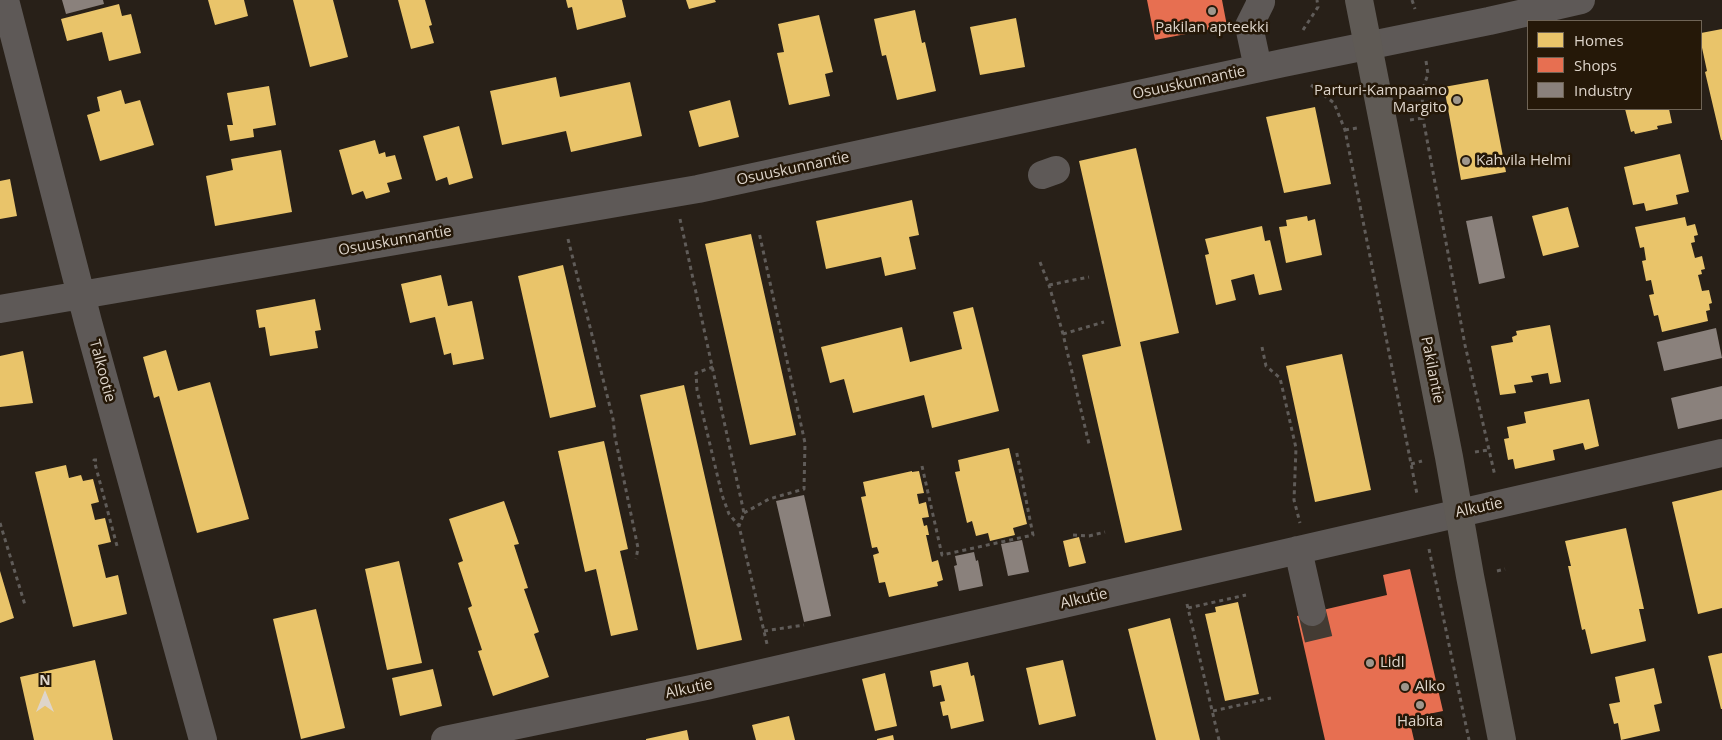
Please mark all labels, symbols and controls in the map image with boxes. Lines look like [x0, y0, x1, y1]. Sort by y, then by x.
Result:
marker: Pakilan apteekki [1206, 5, 1218, 17]
place label: Pakilan apteekki [1155, 19, 1269, 37]
legend [1527, 20, 1702, 110]
text: Homes [1574, 30, 1624, 50]
text: Shops [1574, 55, 1617, 75]
street label: Osuuskunnantie [1131, 62, 1247, 104]
text: Industry [1574, 80, 1632, 100]
place label: Parturi-Kampaamo Margito [1314, 82, 1447, 117]
marker: Parturi-Kampaamo Margito [1451, 94, 1463, 106]
street label: Osuuskunnantie [735, 148, 851, 190]
place label: Kahvila Helmi [1476, 152, 1571, 170]
marker: Kahvila Helmi [1460, 155, 1472, 167]
street label: Osuuskunnantie [337, 222, 453, 260]
street label: Pakilantie [1417, 335, 1447, 405]
street label: Talkootie [85, 338, 119, 404]
street label: Alkutie [1454, 494, 1504, 522]
street label: Alkutie [1059, 585, 1109, 613]
place label: Lidl [1380, 654, 1405, 672]
marker: Lidl [1364, 657, 1376, 669]
north arrow [20, 670, 70, 720]
text: N [39, 670, 51, 689]
street label: Alkutie [664, 675, 714, 703]
place label: Alko [1415, 678, 1445, 696]
marker: Alko [1399, 681, 1411, 693]
marker: Habita [1414, 699, 1426, 711]
place label: Habita [1397, 713, 1443, 731]

